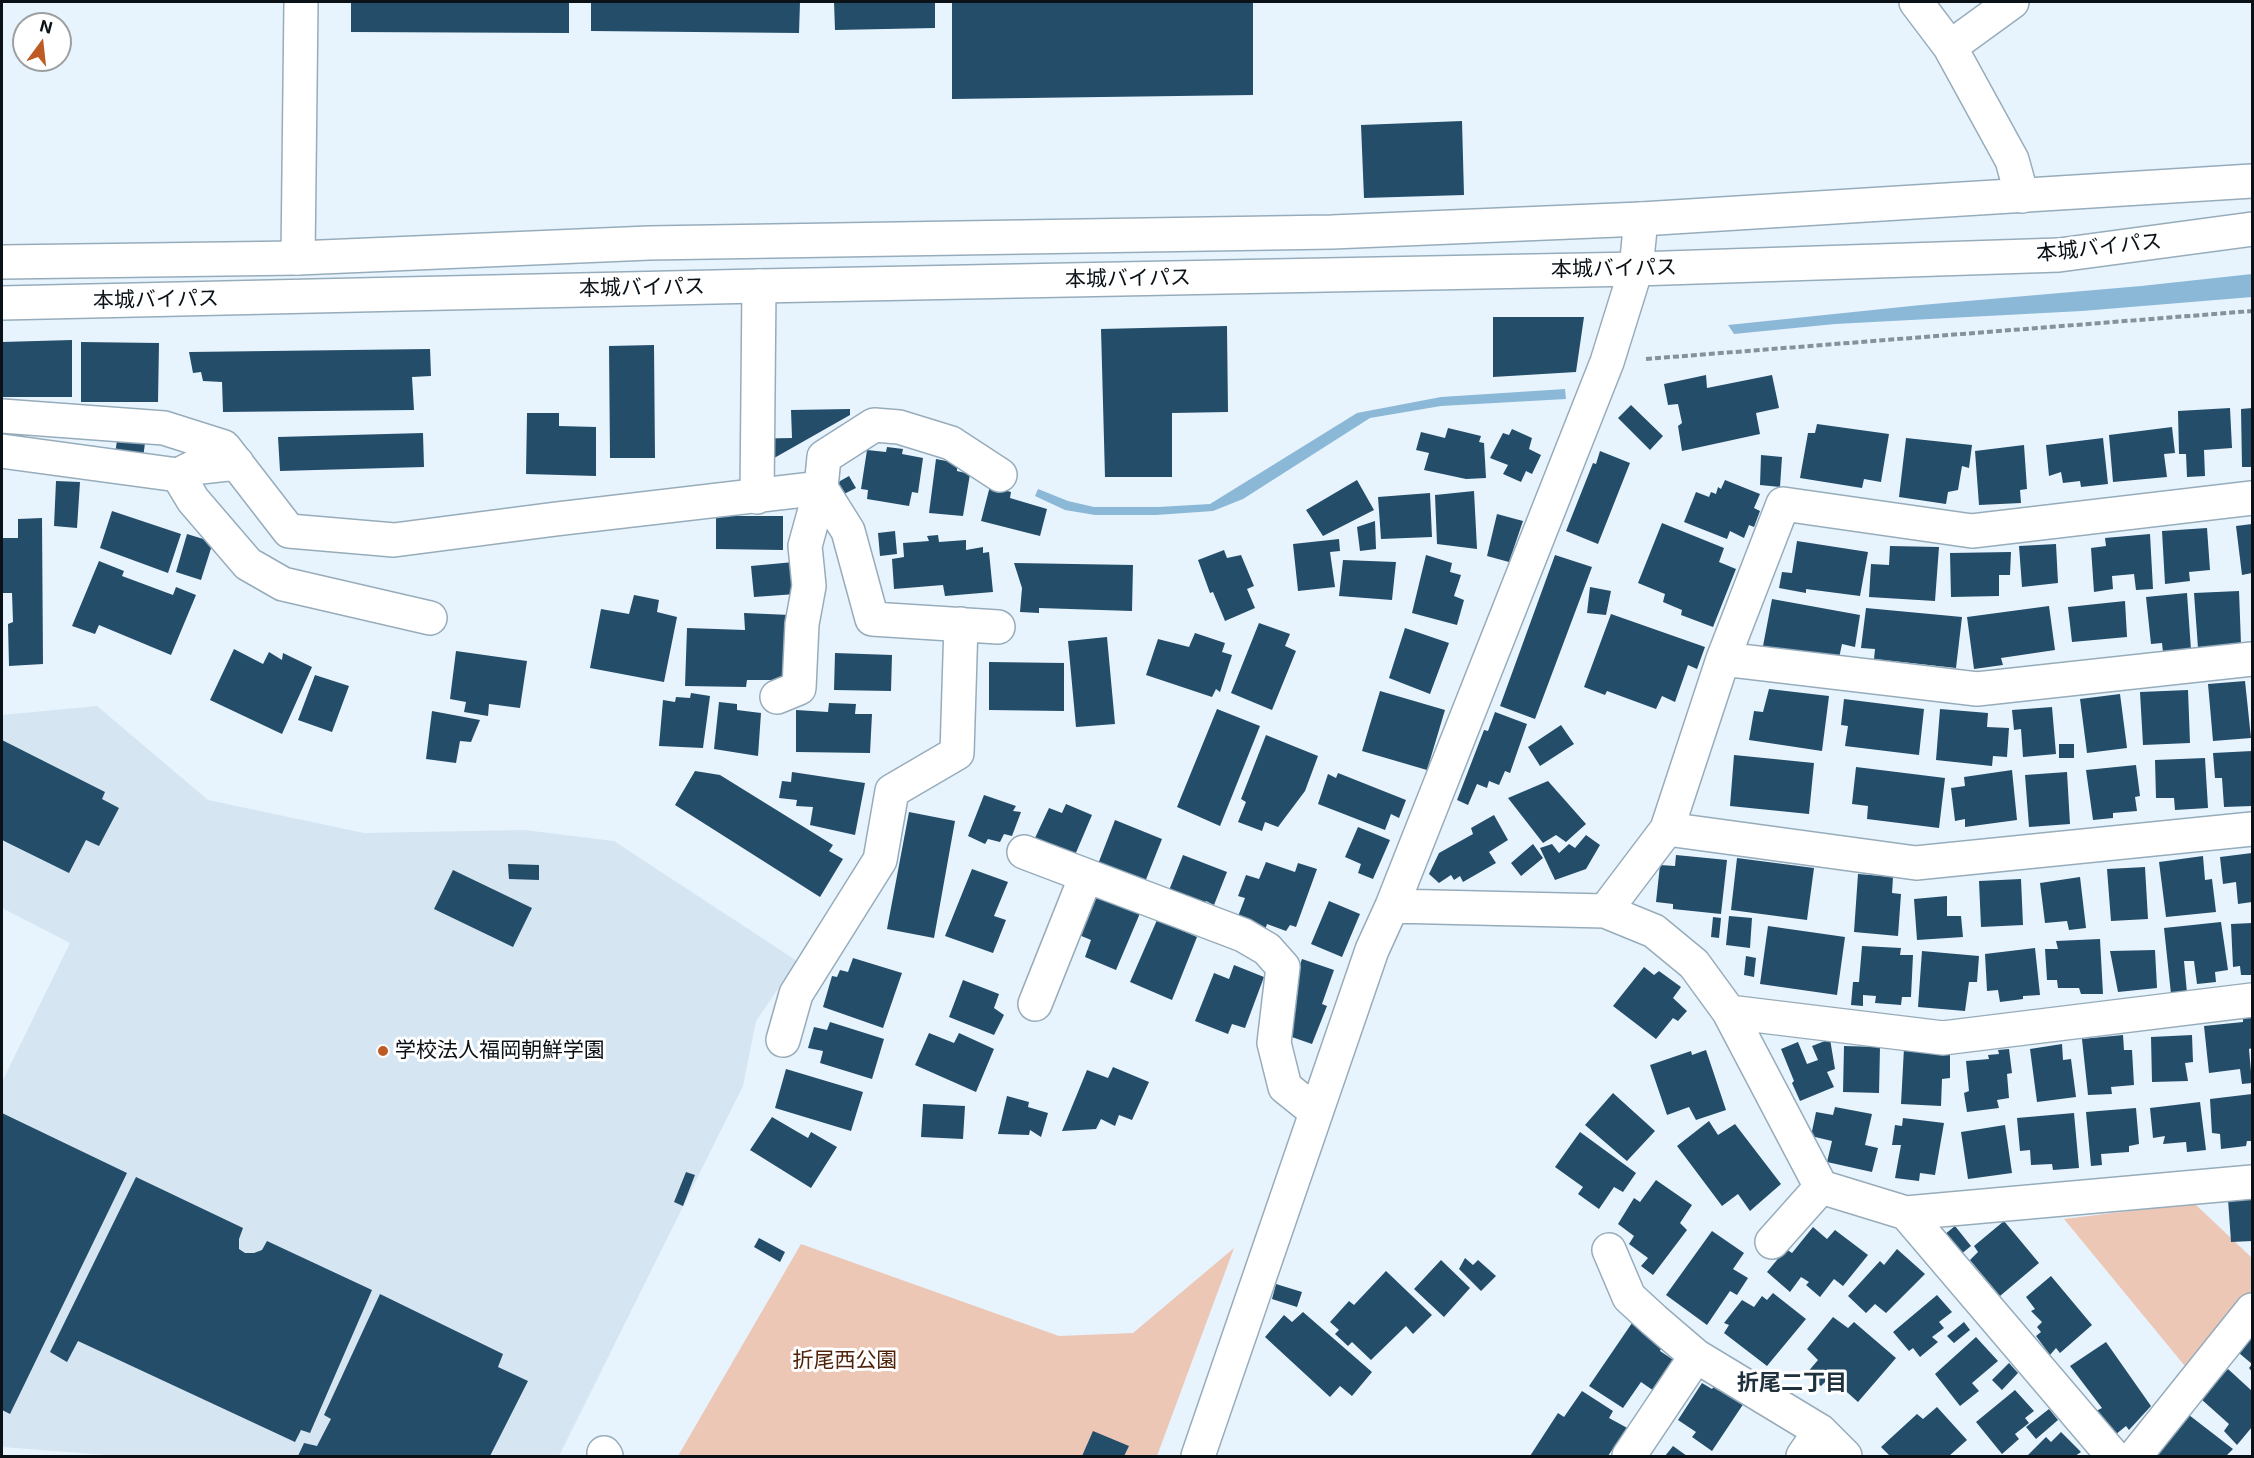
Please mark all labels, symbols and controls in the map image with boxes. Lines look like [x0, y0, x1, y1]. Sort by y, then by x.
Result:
north arrow [12, 12, 72, 72]
text: N [38, 15, 55, 38]
street label: 本城バイパス [2035, 229, 2163, 267]
street label: 本城バイパス [1551, 255, 1677, 283]
street label: 本城バイパス [1065, 265, 1191, 293]
street label: 本城バイパス [579, 274, 705, 302]
street label: 本城バイパス [93, 286, 219, 314]
place label: 学校法人福岡朝鮮学園 [395, 1038, 605, 1064]
marker: 学校法人福岡朝鮮学園 [376, 1044, 390, 1058]
park label: 折尾西公園 [793, 1348, 897, 1374]
district label: 折尾二丁目 [1737, 1370, 1847, 1396]

